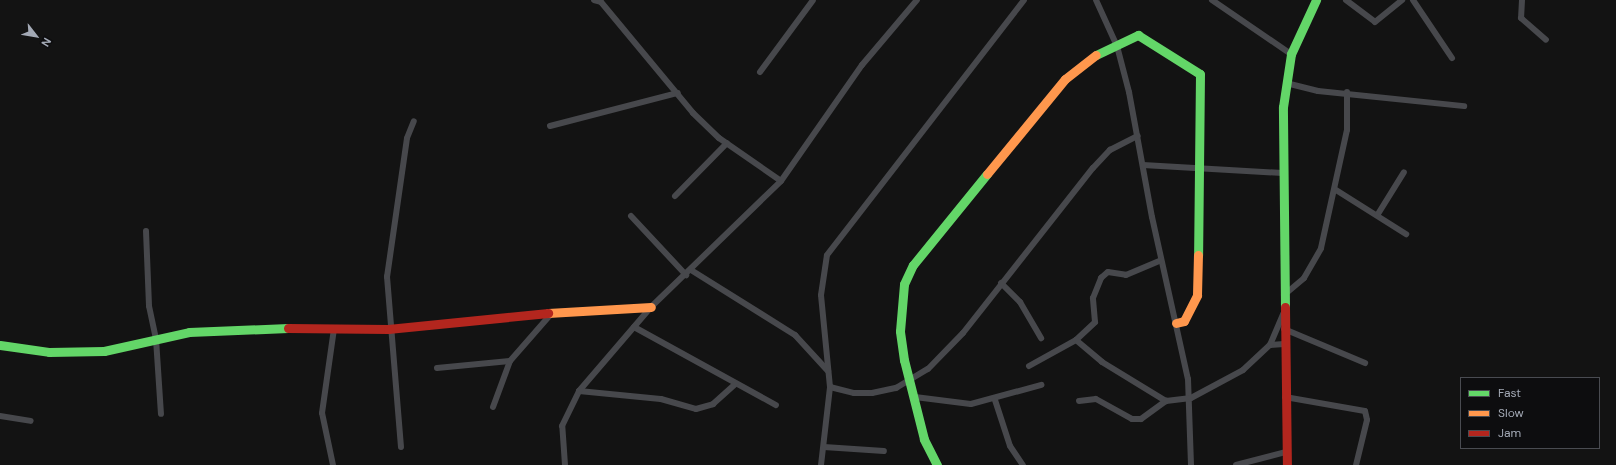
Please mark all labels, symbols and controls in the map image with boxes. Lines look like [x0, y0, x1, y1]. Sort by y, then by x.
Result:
north arrow [16, 16, 56, 56]
text: N [38, 35, 54, 49]
legend [1460, 377, 1600, 449]
text: Fast [1498, 385, 1521, 401]
text: Slow [1498, 405, 1524, 421]
text: Jam [1498, 425, 1521, 441]

